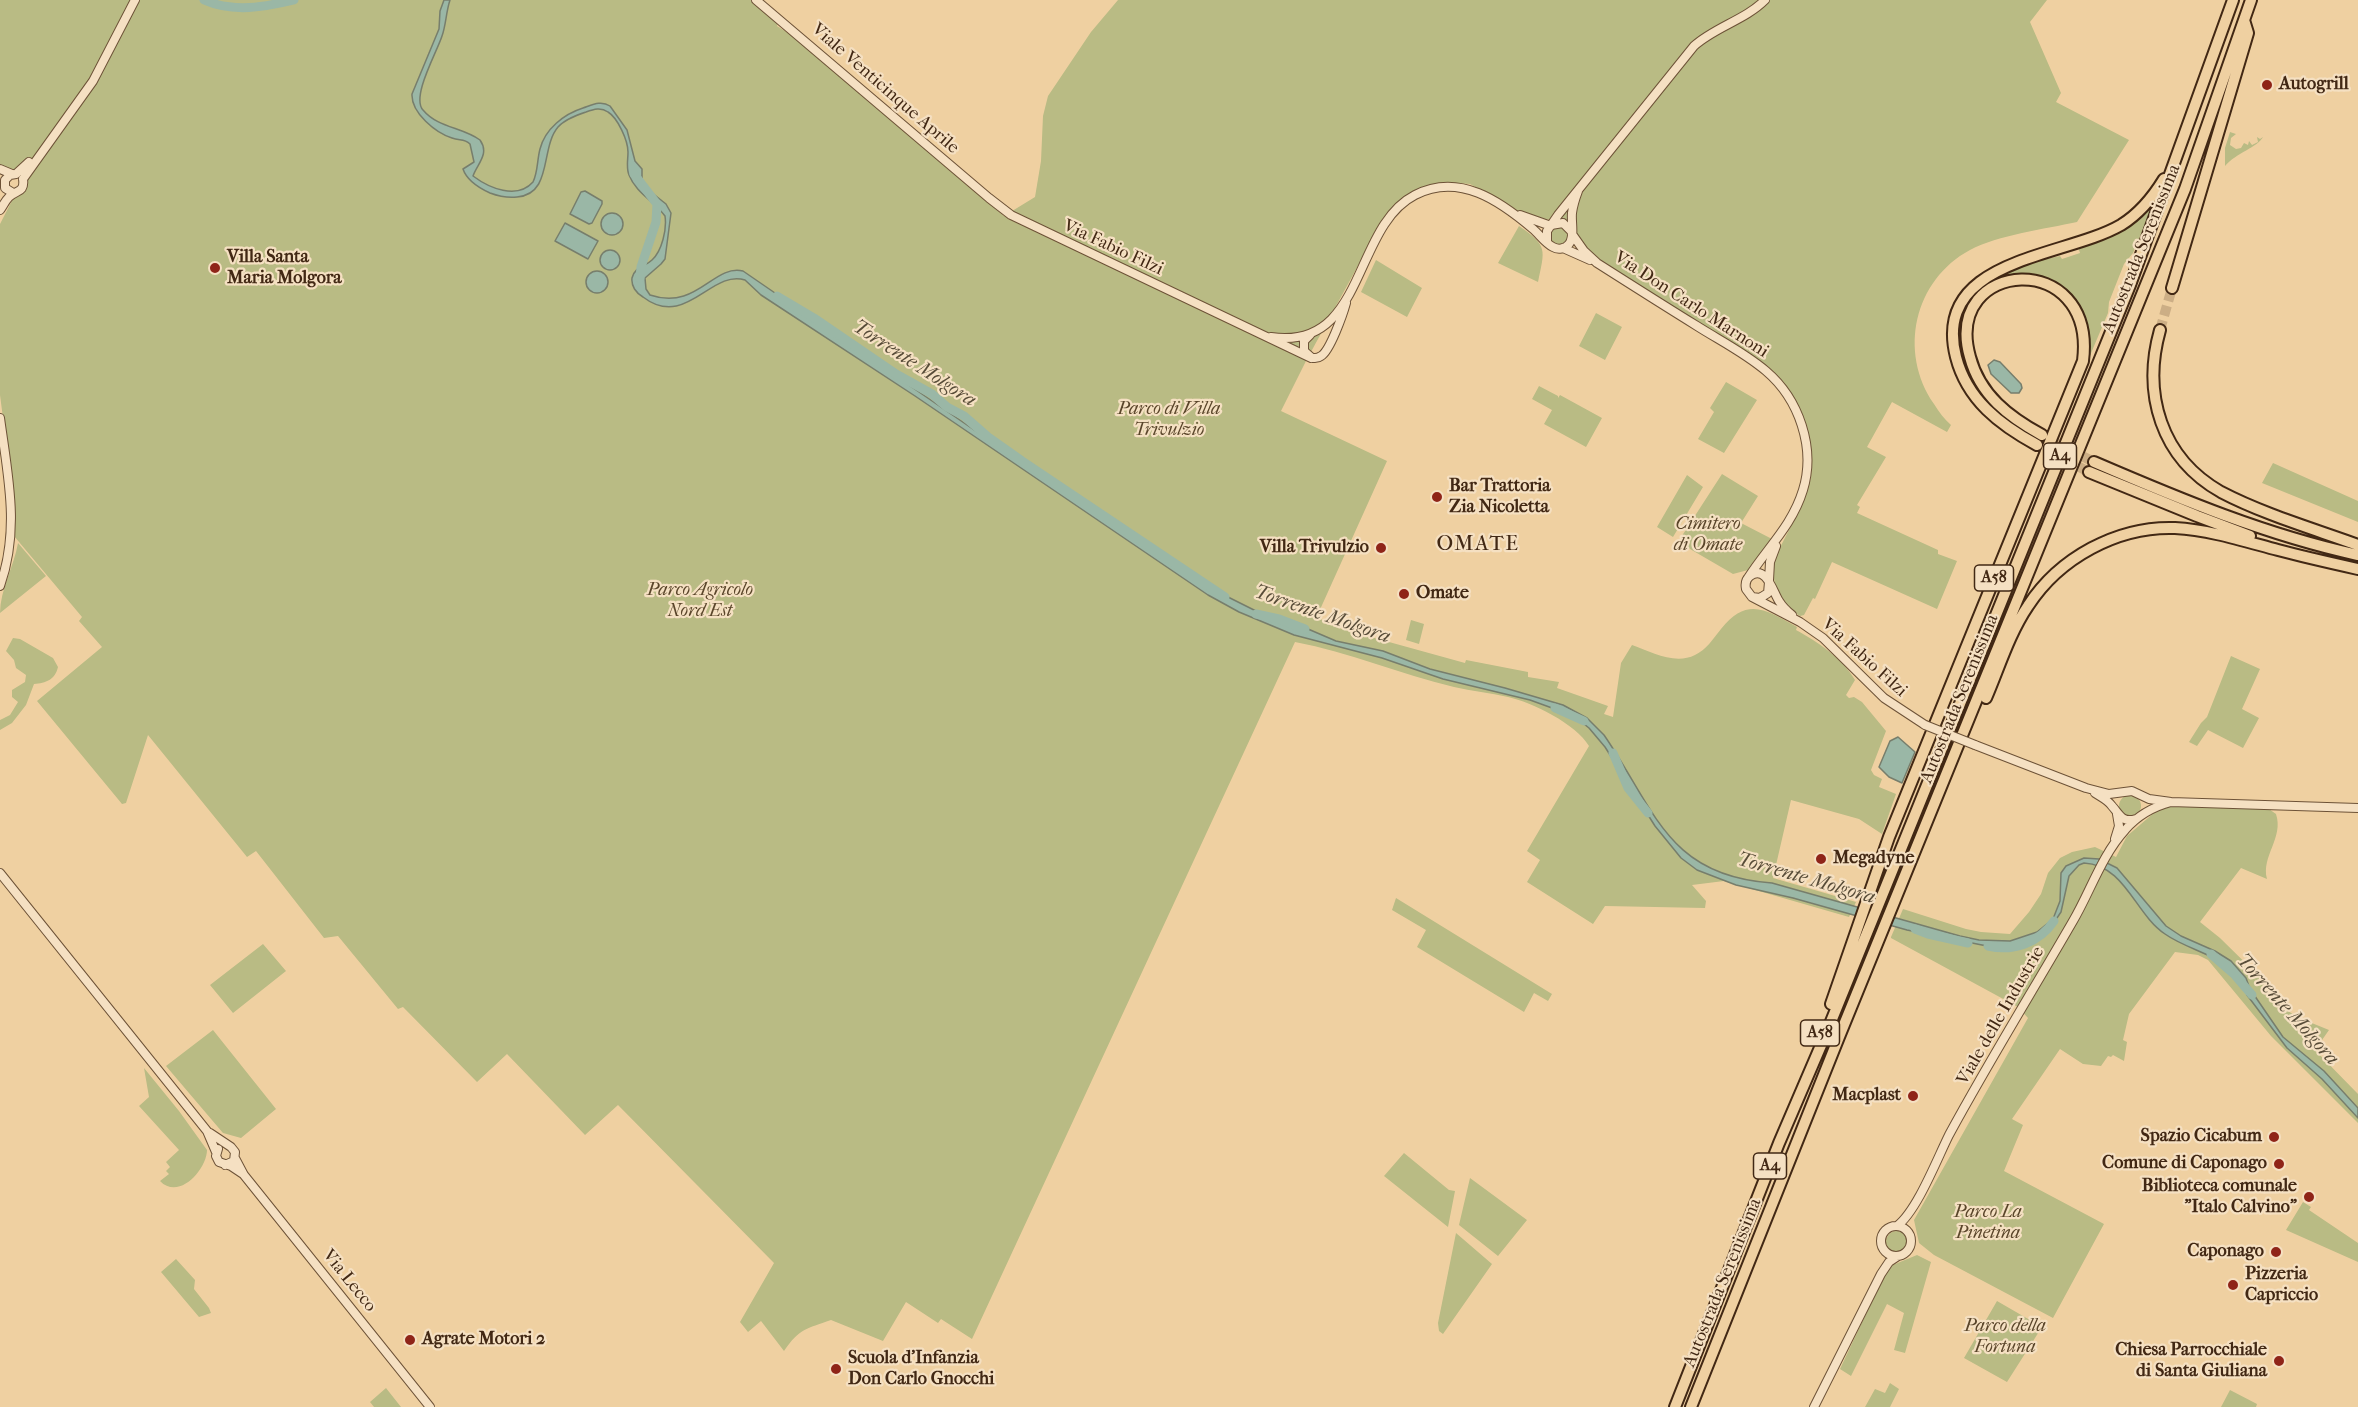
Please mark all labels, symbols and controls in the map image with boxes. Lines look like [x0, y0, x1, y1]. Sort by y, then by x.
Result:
street label: Viale Venticinque Aprile [807, 19, 963, 159]
place label: Autogrill [2279, 74, 2349, 96]
marker: Autogrill [2260, 78, 2274, 92]
street label: Autostrada Serenissima [2098, 161, 2186, 337]
street label: Via Fabio Filzi [1060, 215, 1166, 281]
place label: Villa Santa Maria Molgora [227, 247, 342, 290]
street label: Via Don Carlo Marnoni [1610, 247, 1772, 363]
marker: Villa Santa Maria Molgora [208, 261, 222, 275]
water label: Torrente Molgora [848, 315, 980, 413]
park label: Parco di Villa Trivulzio [1118, 399, 1220, 442]
road number: A4 [2044, 443, 2076, 469]
place label: Bar Trattoria Zia Nicoletta [1449, 476, 1551, 518]
marker: Bar Trattoria Zia Nicoletta [1430, 490, 1444, 504]
park label: Cimitero di Omate [1674, 514, 1742, 556]
district label: OMATE [1436, 532, 1520, 558]
place label: Villa Trivulzio [1260, 537, 1369, 559]
marker: Villa Trivulzio [1374, 541, 1388, 555]
road number: A58 [1974, 565, 2014, 591]
park label: Parco Agricolo Nord Est [647, 580, 753, 622]
water label: Torrente Molgora [1251, 581, 1393, 649]
place label: Omate [1416, 583, 1469, 605]
marker: Omate [1397, 587, 1411, 601]
street label: Autostrada Serenissima [1916, 611, 2004, 787]
street label: Via Fabio Filzi [1817, 614, 1911, 702]
water label: Torrente Molgora [1734, 848, 1878, 910]
place label: Megadyne [1833, 848, 1914, 870]
marker: Megadyne [1814, 852, 1828, 866]
street label: Viale delle Industrie [1953, 943, 2049, 1089]
water label: Torrente Molgora [2231, 949, 2343, 1071]
road number: A58 [1800, 1020, 1840, 1046]
place label: Macplast [1832, 1085, 1901, 1107]
marker: Macplast [1906, 1089, 1920, 1103]
place label: Spazio Cicabum [2141, 1126, 2262, 1148]
marker: Spazio Cicabum [2267, 1130, 2281, 1144]
road number: A4 [1754, 1153, 1786, 1179]
place label: Comune di Caponago [2102, 1153, 2267, 1175]
marker: Comune di Caponago [2272, 1157, 2286, 1171]
place label: Biblioteca comunale "Italo Calvino" [2142, 1176, 2297, 1218]
marker: Biblioteca comunale "Italo Calvino" [2302, 1190, 2316, 1204]
street label: Autostrada Serenissima [1679, 1195, 1767, 1371]
park label: Parco La Pinetina [1954, 1202, 2022, 1244]
place label: Caponago [2187, 1241, 2264, 1263]
street label: Via Lecco [317, 1245, 381, 1317]
marker: Caponago [2269, 1245, 2283, 1259]
place label: Pizzeria Capriccio [2245, 1264, 2318, 1306]
marker: Pizzeria Capriccio [2226, 1278, 2240, 1292]
park label: Parco della Fortuna [1964, 1316, 2046, 1358]
place label: Agrate Motori 2 [422, 1329, 545, 1351]
marker: Agrate Motori 2 [403, 1333, 417, 1347]
place label: Chiesa Parrocchiale di Santa Giuliana [2115, 1340, 2267, 1382]
place label: Scuola d'Infanzia Don Carlo Gnocchi [848, 1348, 994, 1390]
marker: Chiesa Parrocchiale di Santa Giuliana [2272, 1354, 2286, 1368]
marker: Scuola d'Infanzia Don Carlo Gnocchi [829, 1362, 843, 1376]

